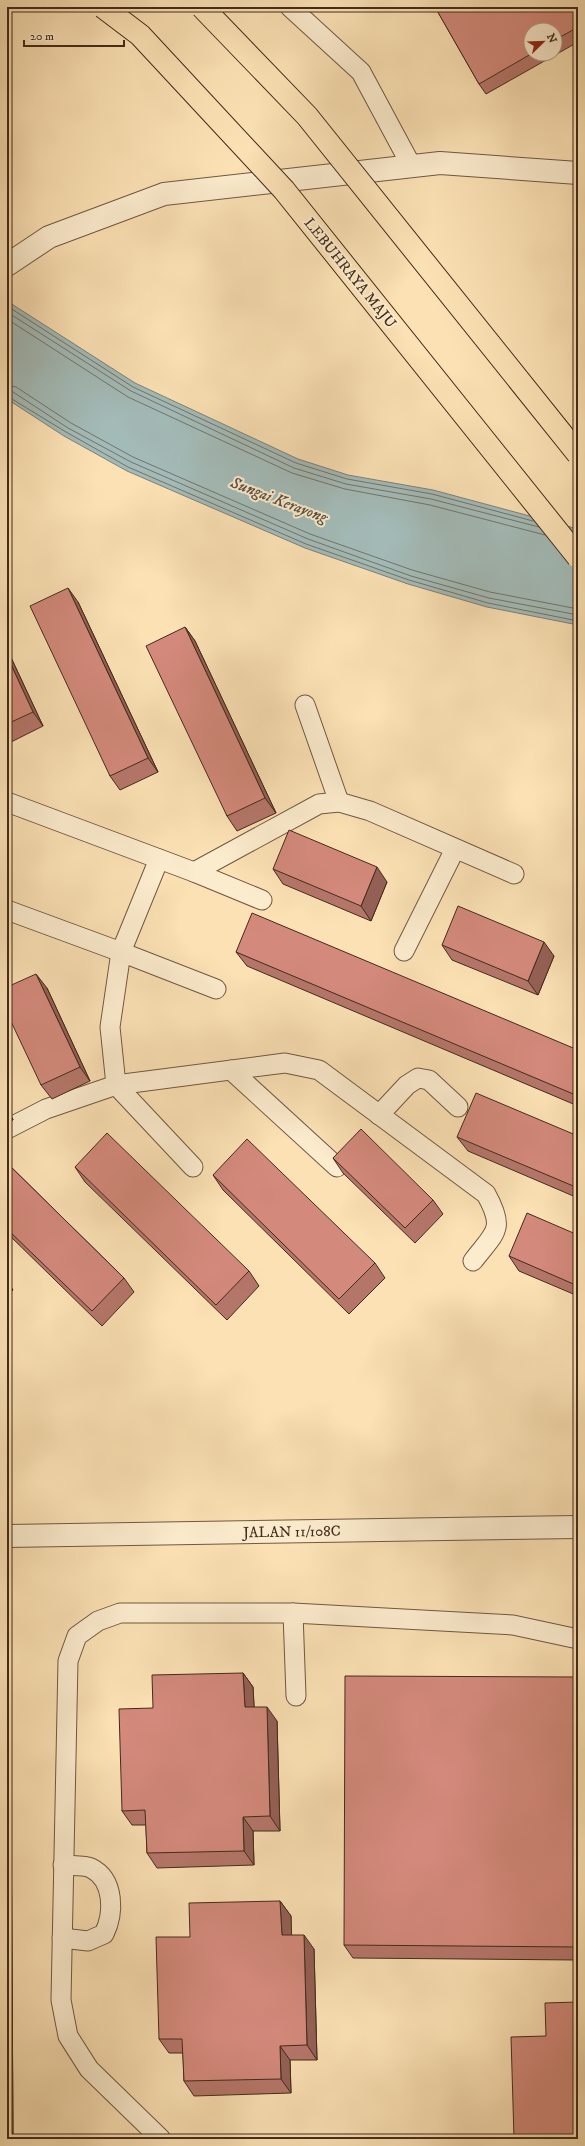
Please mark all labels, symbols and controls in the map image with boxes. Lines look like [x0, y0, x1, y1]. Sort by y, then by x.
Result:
scale bar [24, 22, 124, 48]
north arrow [523, 22, 563, 62]
text: 20 m [30, 29, 54, 44]
text: N [543, 32, 559, 45]
street label: LEBUHRAYA MAJU [300, 214, 401, 332]
water label: Sungai Kerayong [227, 472, 332, 528]
street label: JALAN 11/108C [241, 1522, 341, 1542]

